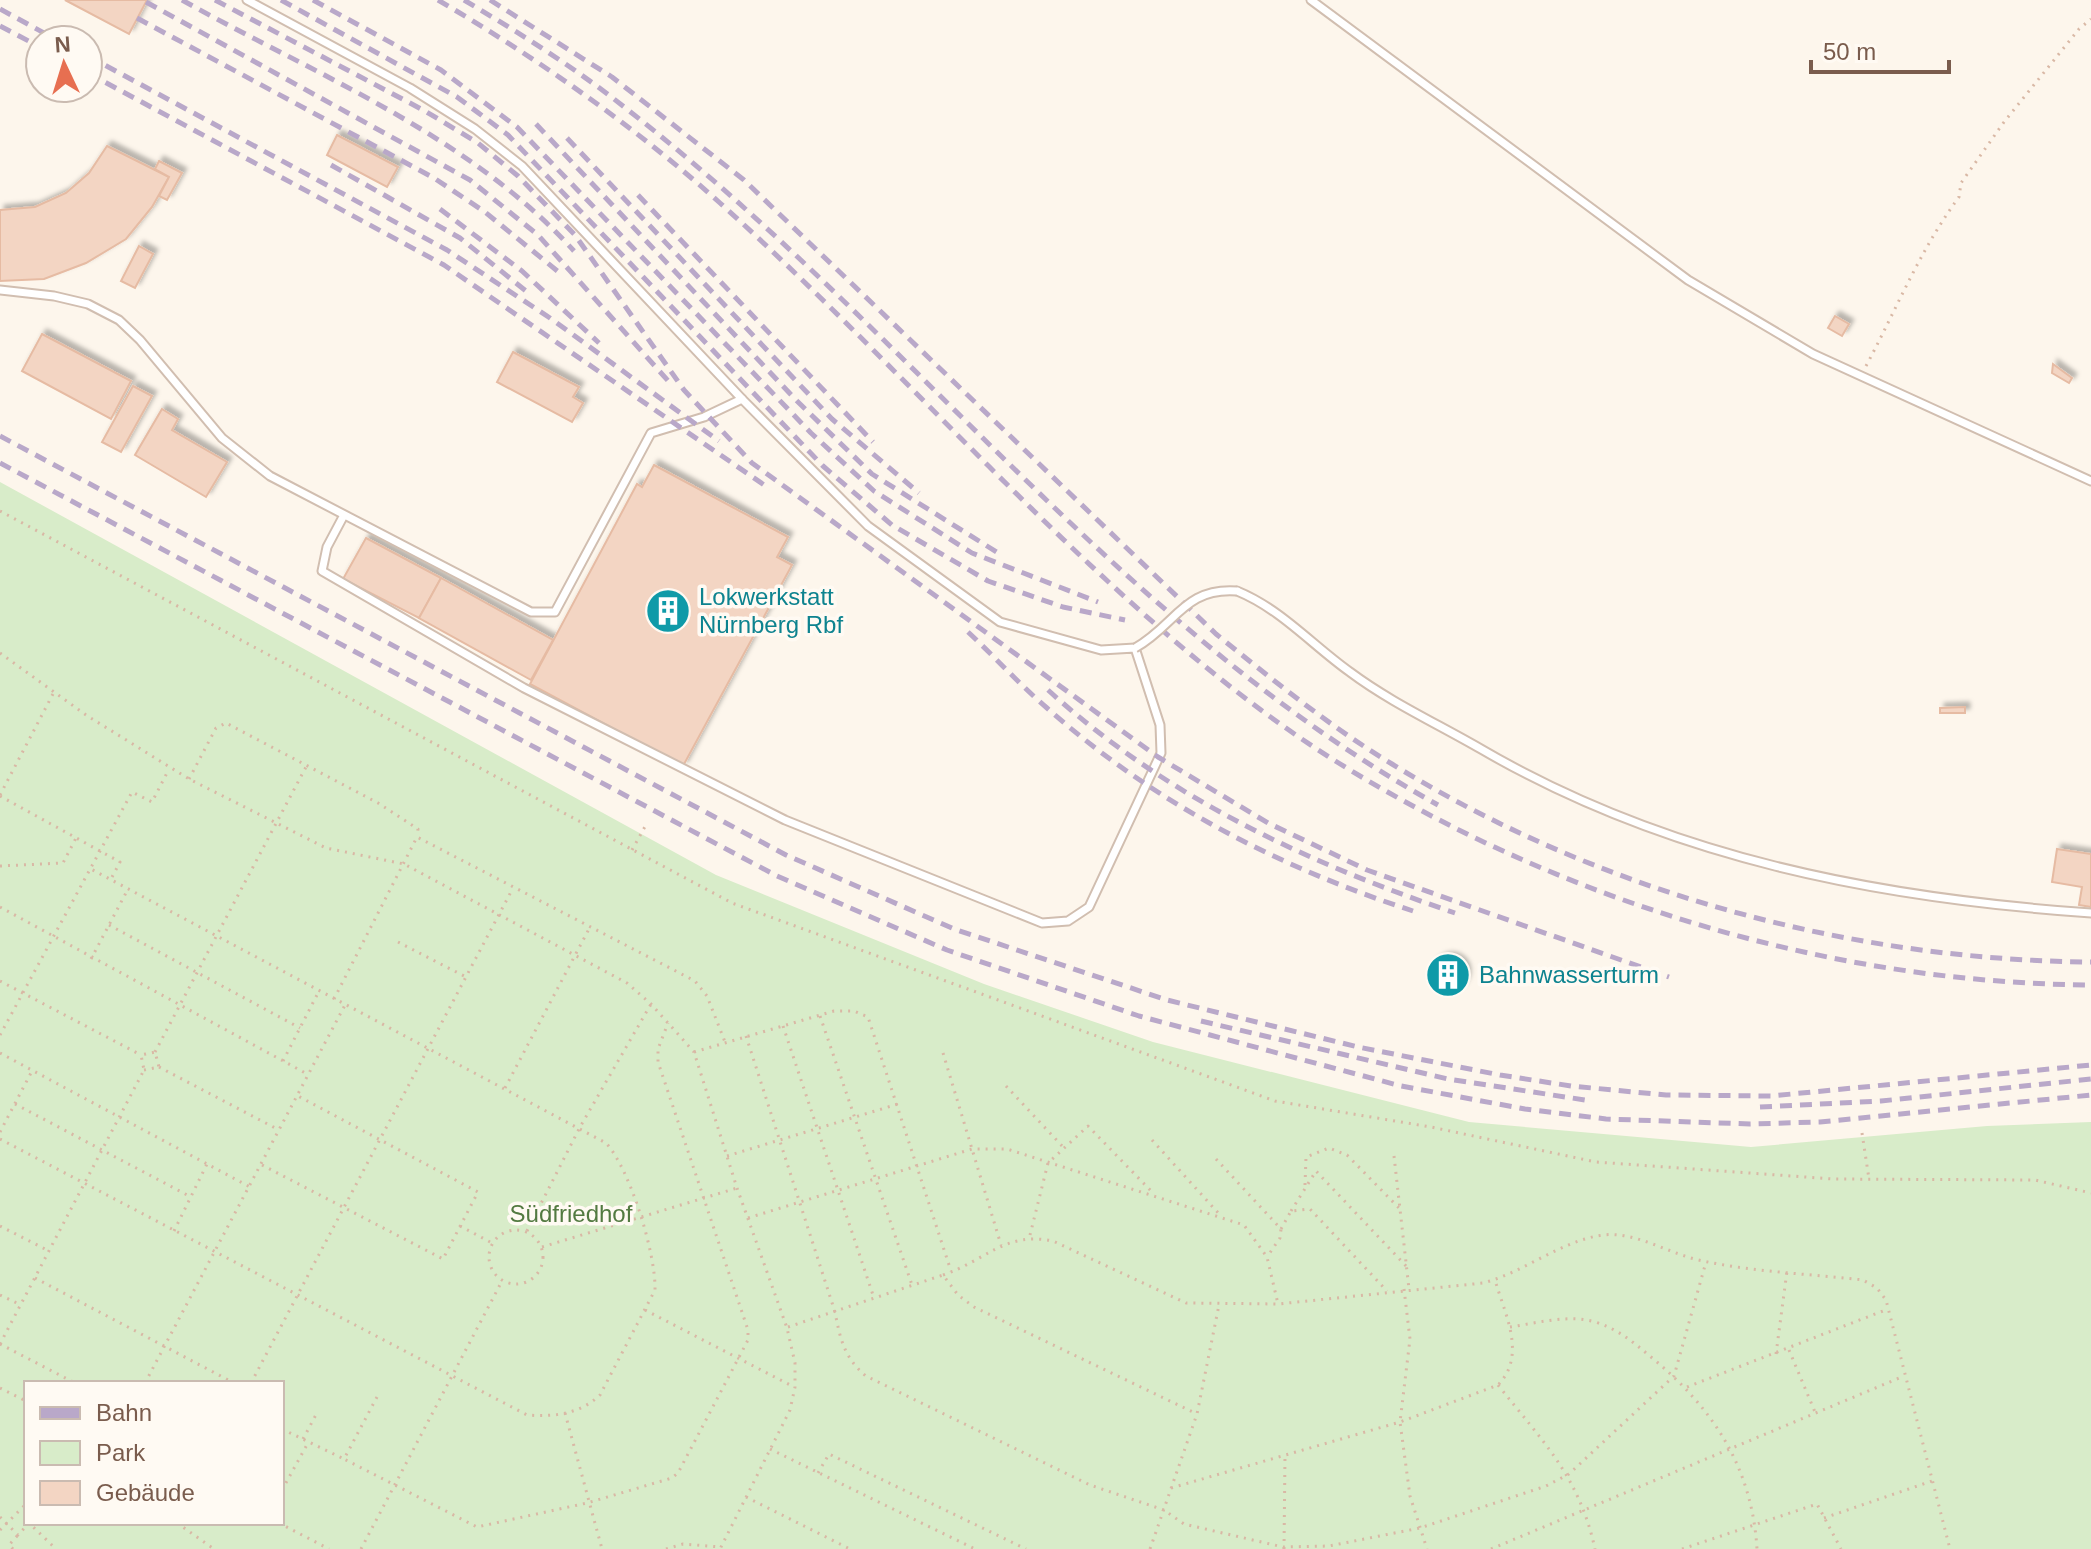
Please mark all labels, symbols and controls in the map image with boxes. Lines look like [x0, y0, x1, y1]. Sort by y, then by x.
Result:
north arrow [24, 24, 104, 104]
scale bar [1811, 24, 1949, 74]
text: N [54, 32, 71, 58]
text: 50 m [1823, 38, 1876, 65]
place label: Lokwerkstatt Nürnberg Rbf [699, 583, 843, 638]
building icon: Lokwerkstatt Nürnberg Rbf [644, 587, 692, 635]
building icon: Bahnwasserturm [1424, 951, 1472, 999]
place label: Bahnwasserturm [1479, 961, 1659, 988]
park label: Südfriedhof [510, 1200, 633, 1227]
legend [24, 1381, 284, 1525]
text: Bahn [96, 1399, 152, 1426]
text: Park [96, 1439, 146, 1466]
text: Gebäude [96, 1479, 195, 1506]

